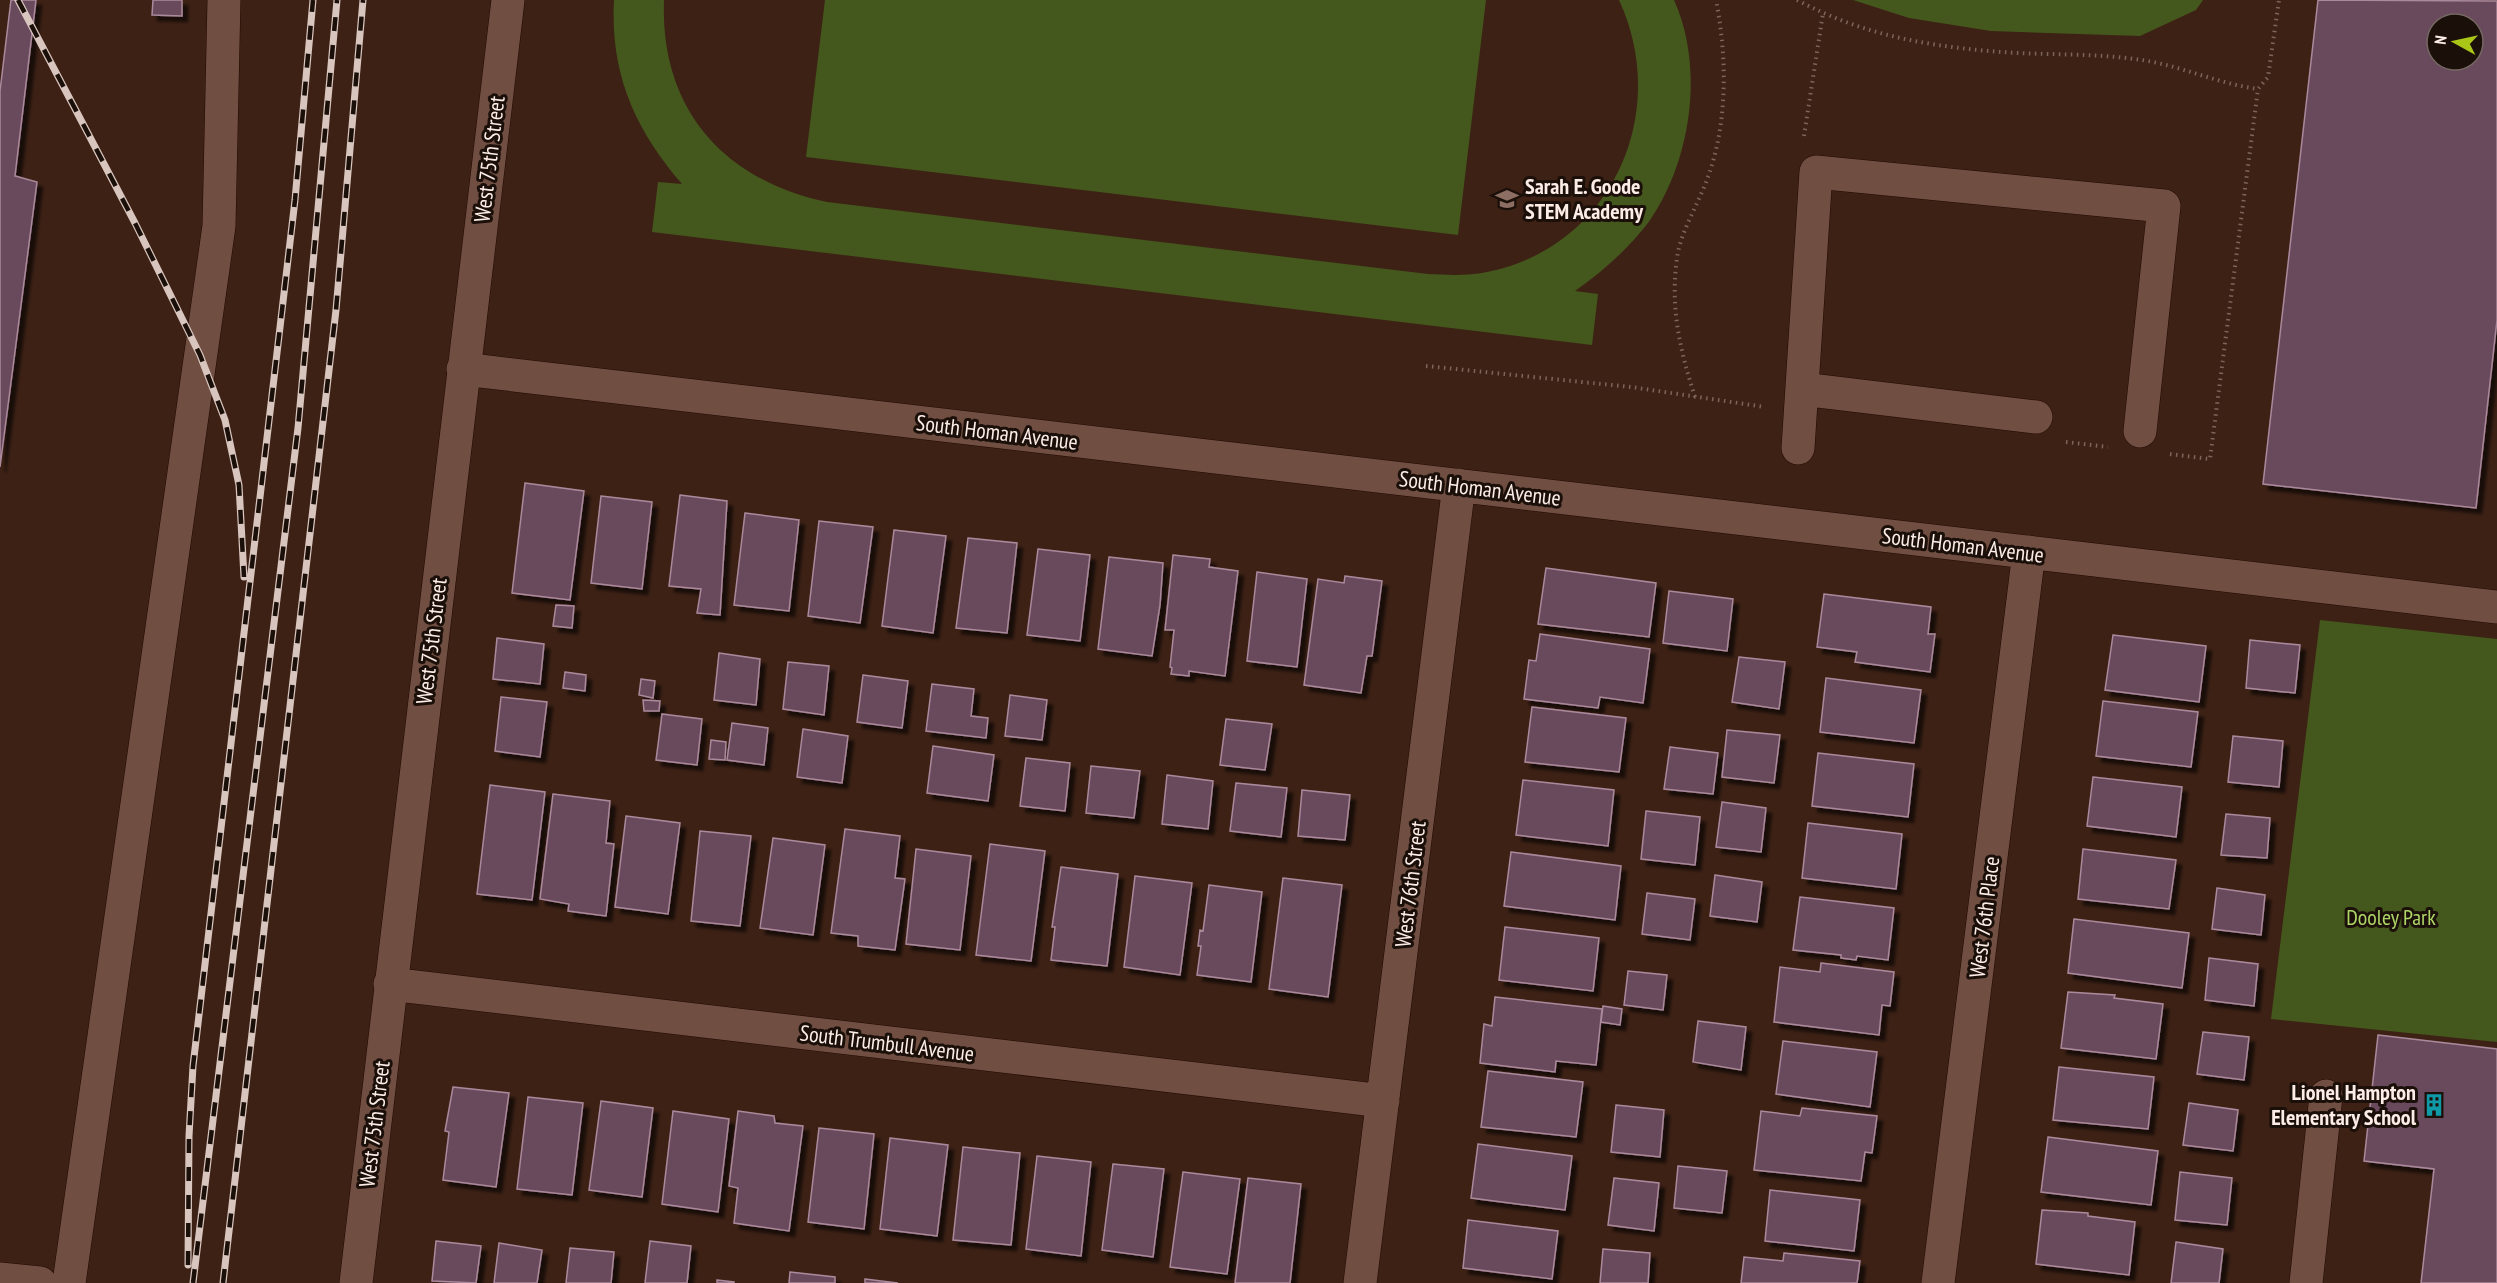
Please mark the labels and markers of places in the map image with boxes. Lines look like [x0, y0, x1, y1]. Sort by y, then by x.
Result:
place label: Sarah E. Goode STEM Academy [1525, 172, 1644, 225]
school or university icon: Sarah E. Goode STEM Academy [1494, 186, 1520, 212]
place label: Lionel Hampton Elementary School [2271, 1078, 2417, 1131]
building icon: Lionel Hampton Elementary School [2421, 1092, 2447, 1118]

